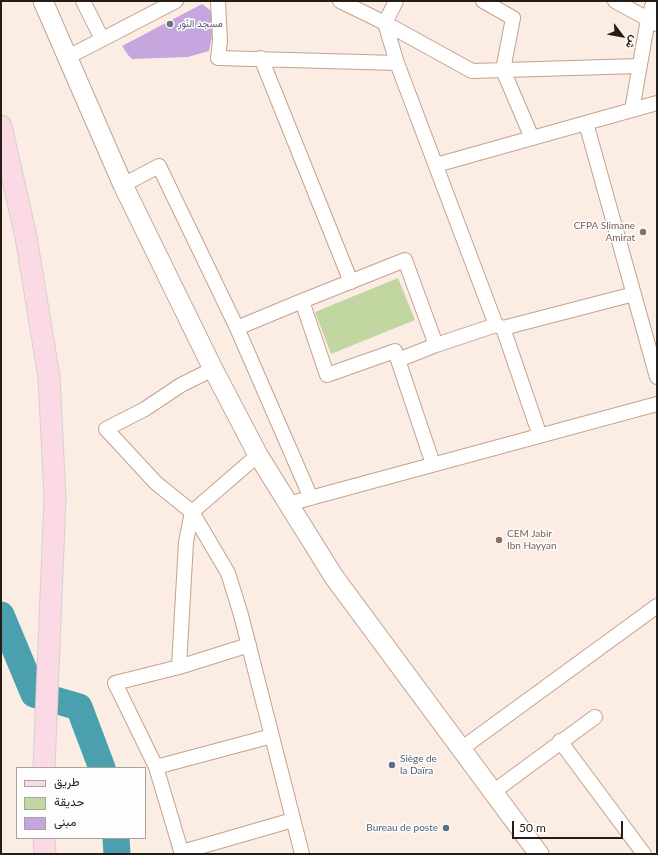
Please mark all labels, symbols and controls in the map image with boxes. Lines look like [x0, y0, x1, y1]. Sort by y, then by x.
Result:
north arrow [602, 16, 642, 56]
place label: مسجد النّور [178, 18, 223, 30]
marker: مسجد النّور [165, 19, 175, 29]
text: ش [624, 34, 642, 52]
place label: CFPA Slimane Amirat [574, 220, 635, 244]
marker: CFPA Slimane Amirat [638, 227, 648, 237]
place label: CEM Jabir Ibn Hayyan [507, 528, 557, 552]
marker: CEM Jabir Ibn Hayyan [494, 535, 504, 545]
place label: Siège de la Daïra [400, 753, 437, 776]
marker: Siège de la Daïra [387, 760, 397, 770]
legend [16, 767, 146, 839]
text: طريق [54, 774, 79, 789]
text: حديقة [54, 794, 84, 809]
scale bar [514, 813, 625, 839]
text: مبنى [54, 814, 76, 829]
text: 50 m [519, 820, 546, 835]
place label: Bureau de poste [366, 822, 438, 834]
marker: Bureau de poste [441, 823, 451, 833]

